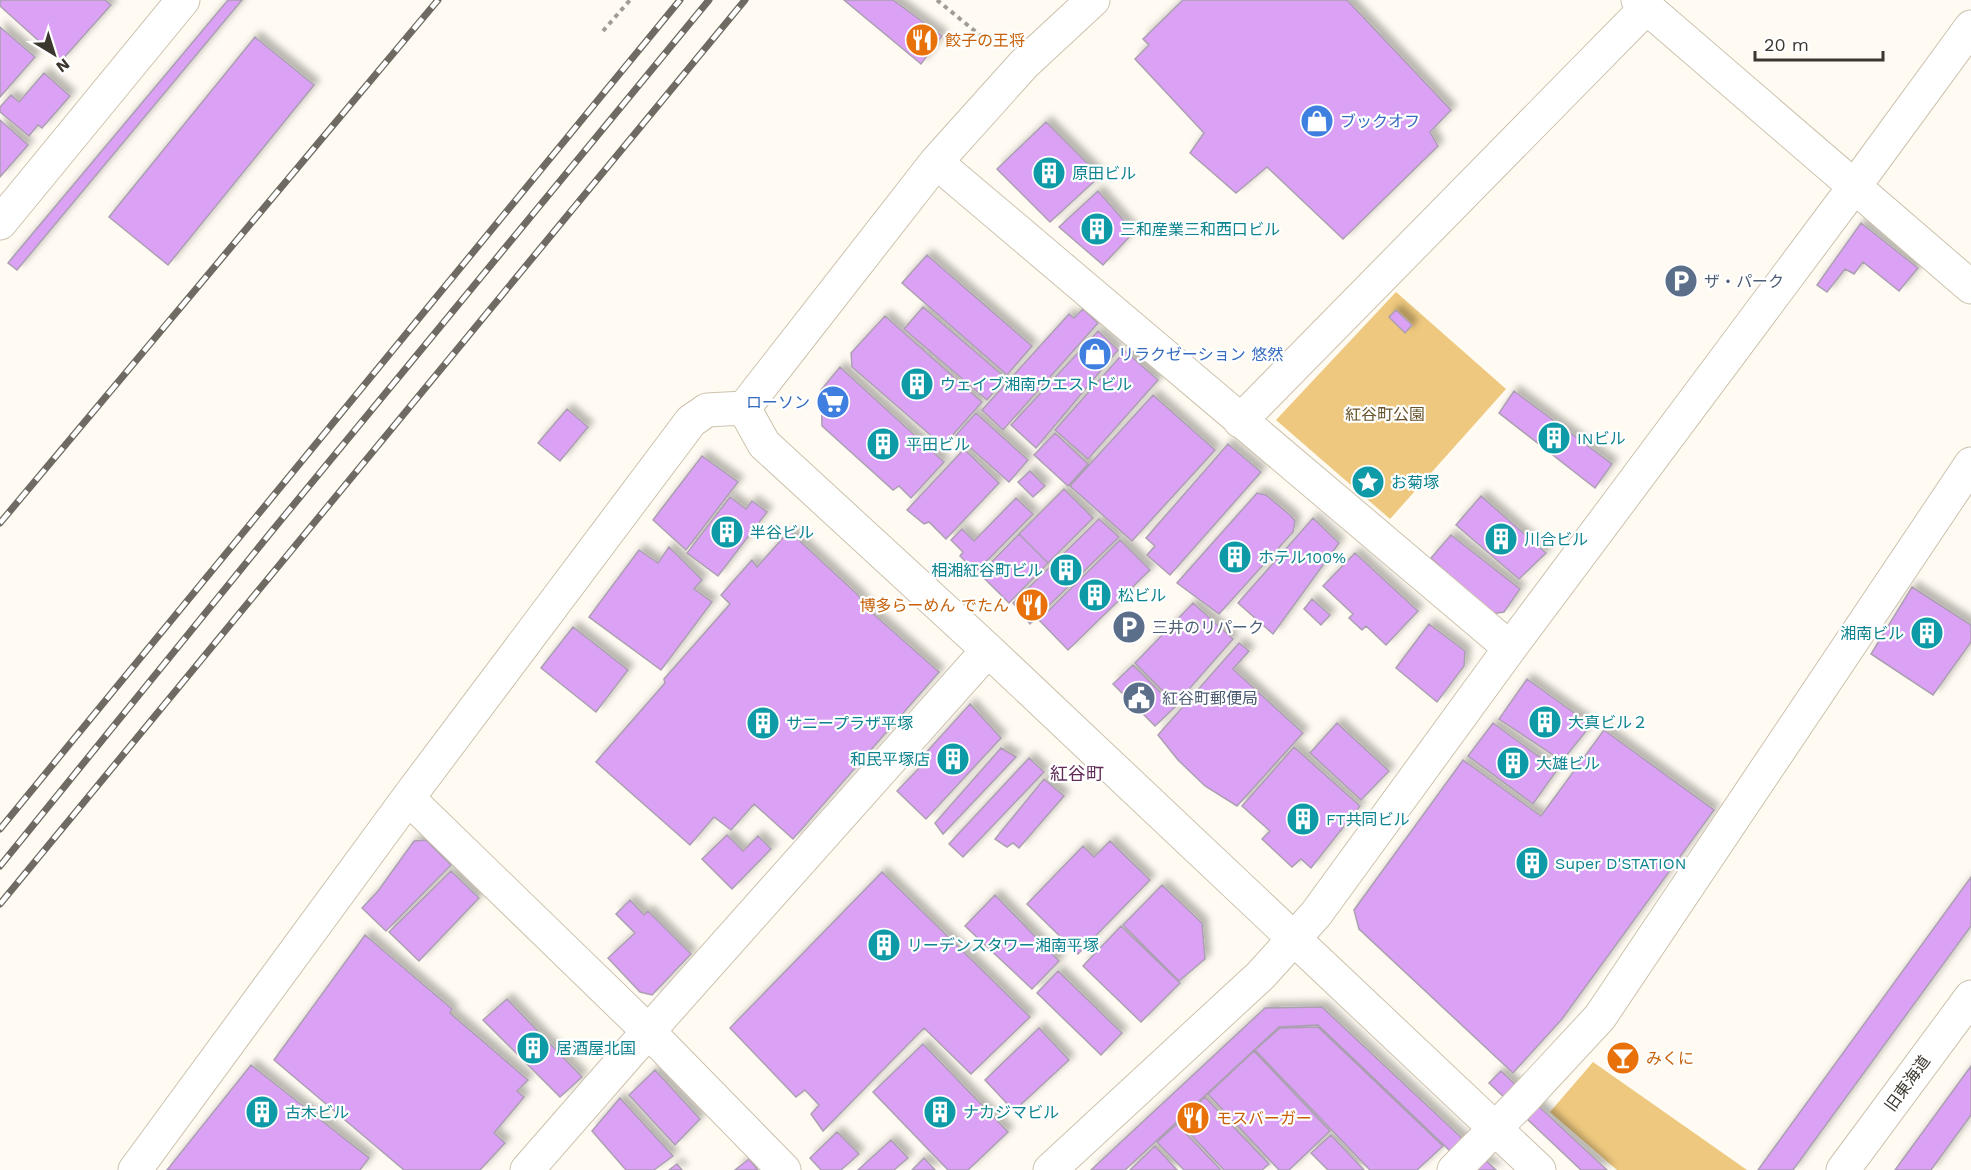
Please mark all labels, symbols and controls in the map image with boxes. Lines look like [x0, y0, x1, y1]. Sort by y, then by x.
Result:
restaurant icon: 餃子の王将 [904, 22, 940, 58]
north arrow [24, 24, 84, 84]
scale bar [1755, 24, 1882, 62]
place label: 餃子の王将 [945, 31, 1025, 50]
text: 20 m [1764, 34, 1809, 55]
text: N [52, 54, 73, 77]
shop icon: ブックオフ [1299, 103, 1335, 139]
place label: ブックオフ [1340, 112, 1420, 131]
building icon: 原田ビル [1031, 155, 1067, 191]
place label: 原田ビル [1072, 164, 1136, 183]
building icon: 三和産業三和西口ビル [1079, 211, 1115, 247]
place label: 三和産業三和西口ビル [1120, 220, 1280, 239]
parking icon: ザ・パーク [1663, 263, 1699, 299]
place label: ザ・パーク [1704, 272, 1784, 291]
shop icon: リラクゼーション 悠然 [1077, 336, 1113, 372]
place label: リラクゼーション 悠然 [1118, 345, 1283, 364]
building icon: ウェイブ湘南ウエストビル [899, 366, 935, 402]
place label: ウェイブ湘南ウエストビル [940, 375, 1132, 394]
supermarket icon: ローソン [815, 384, 851, 420]
place label: ローソン [746, 393, 810, 412]
park label: 紅谷町公園 [1345, 405, 1425, 424]
building icon: INビル [1536, 420, 1572, 456]
building icon: 平田ビル [865, 426, 901, 462]
place label: INビル [1577, 429, 1625, 448]
place label: 平田ビル [906, 435, 970, 454]
place icon: お菊塚 [1350, 464, 1386, 500]
place label: お菊塚 [1391, 473, 1439, 492]
building icon: 半谷ビル [709, 514, 745, 550]
building icon: 川合ビル [1483, 521, 1519, 557]
place label: 半谷ビル [750, 523, 814, 542]
place label: 川合ビル [1524, 530, 1588, 549]
building icon: ホテル100% [1217, 539, 1253, 575]
place label: ホテル100% [1258, 548, 1346, 567]
building icon: 相湘紅谷町ビル [1048, 552, 1084, 588]
place label: 相湘紅谷町ビル [931, 561, 1043, 580]
building icon: 松ビル [1077, 577, 1113, 613]
place label: 松ビル [1118, 586, 1166, 605]
restaurant icon: 博多らーめん でたん [1014, 587, 1050, 623]
place label: 博多らーめん でたん [860, 596, 1009, 615]
parking icon: 三井のリパーク [1111, 609, 1147, 645]
building icon: 湘南ビル [1909, 615, 1945, 651]
place label: 三井のリパーク [1152, 618, 1264, 637]
place label: 湘南ビル [1840, 624, 1904, 643]
public building icon: 紅谷町郵便局 [1121, 680, 1157, 716]
place label: 紅谷町郵便局 [1162, 689, 1258, 708]
building icon: 大真ビル２ [1527, 704, 1563, 740]
building icon: サニープラザ平塚 [745, 705, 781, 741]
place label: 大真ビル２ [1568, 713, 1648, 732]
place label: サニープラザ平塚 [786, 714, 913, 733]
building icon: 和民平塚店 [935, 741, 971, 777]
building icon: 大雄ビル [1495, 745, 1531, 781]
place label: 和民平塚店 [850, 750, 930, 769]
place label: 大雄ビル [1536, 754, 1600, 773]
district label: 紅谷町 [1050, 763, 1104, 784]
building icon: FT共同ビル [1285, 801, 1321, 837]
place label: FT共同ビル [1326, 810, 1409, 829]
building icon: Super D'STATION [1514, 845, 1550, 881]
place label: Super D'STATION [1555, 854, 1686, 873]
building icon: リーデンスタワー湘南平塚 [866, 927, 902, 963]
place label: リーデンスタワー湘南平塚 [907, 936, 1099, 955]
building icon: 居酒屋北国 [515, 1030, 551, 1066]
place label: 居酒屋北国 [556, 1039, 636, 1058]
bar icon: みくに [1605, 1040, 1641, 1076]
place label: みくに [1646, 1049, 1694, 1068]
street label: 旧東海道 [1881, 1052, 1934, 1115]
building icon: 古木ビル [244, 1094, 280, 1130]
building icon: ナカジマビル [922, 1094, 958, 1130]
restaurant icon: モスバーガー [1175, 1100, 1211, 1136]
place label: 古木ビル [285, 1103, 349, 1122]
place label: ナカジマビル [963, 1103, 1059, 1122]
place label: モスバーガー [1216, 1109, 1312, 1128]

